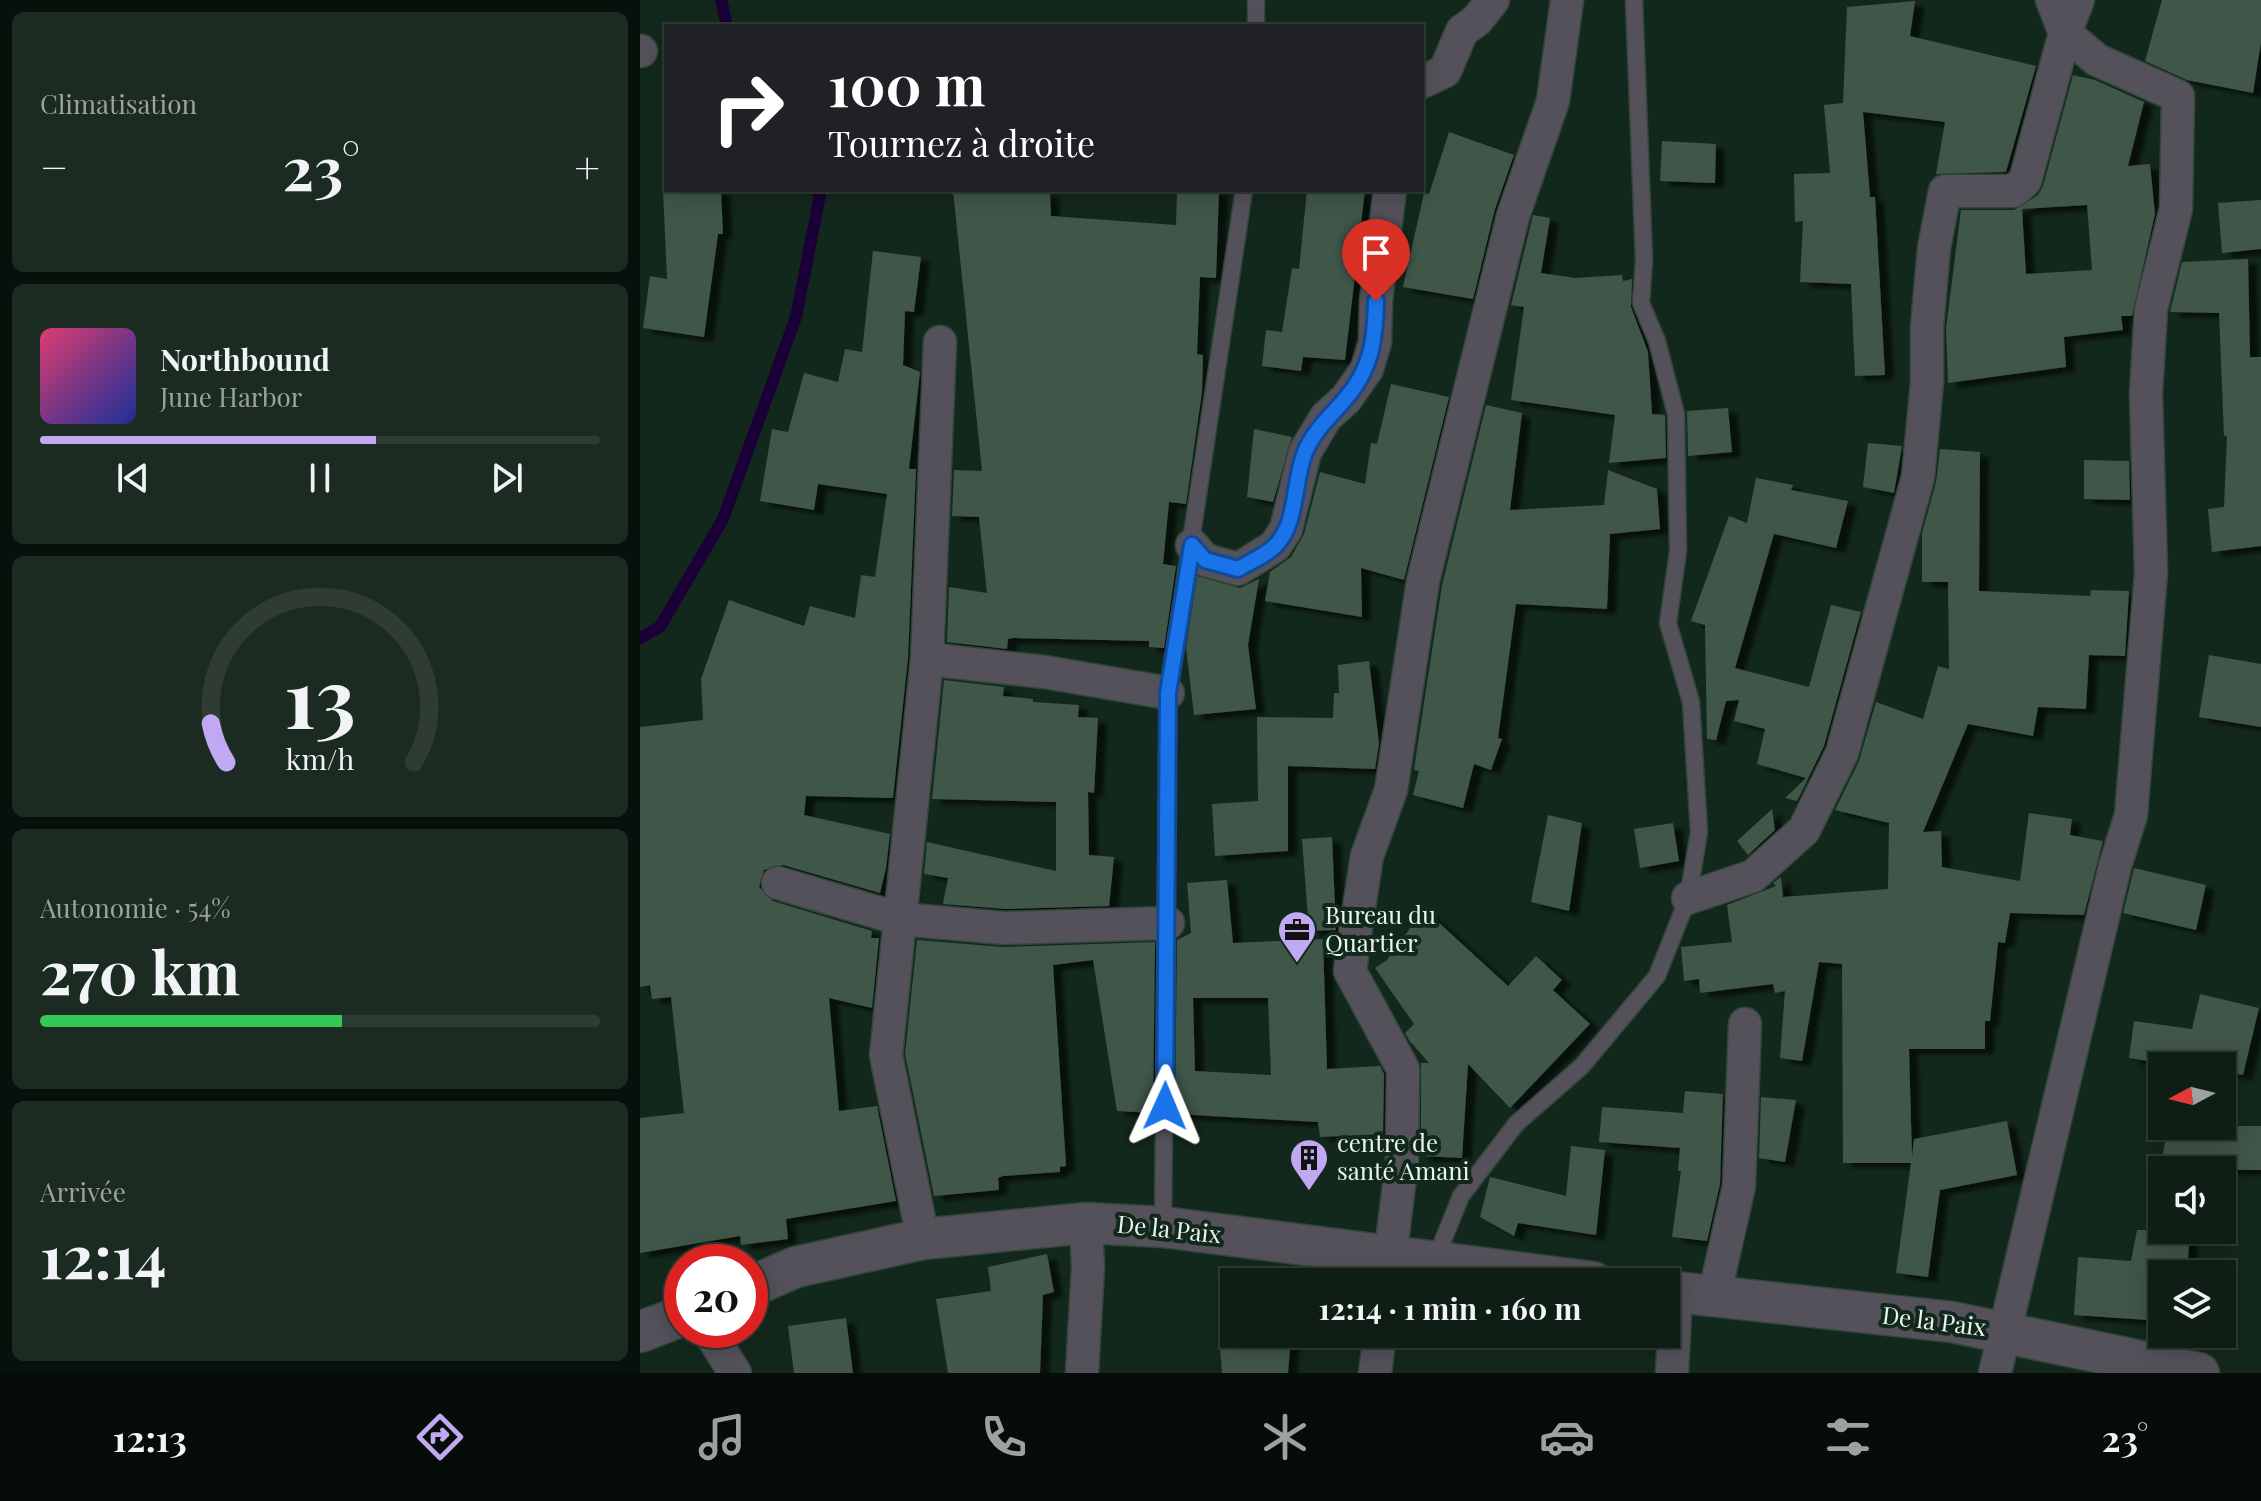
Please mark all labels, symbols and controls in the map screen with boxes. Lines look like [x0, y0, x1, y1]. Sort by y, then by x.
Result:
text: 100 m [828, 46, 985, 121]
icon: right [696, 56, 800, 160]
text: Climatisation [40, 86, 197, 121]
text: Tournez à droite [828, 118, 1095, 166]
text: 23° [283, 126, 360, 206]
text: − [40, 136, 68, 195]
text: + [574, 136, 600, 195]
pin [1342, 219, 1410, 301]
icon: arrive [1354, 231, 1398, 275]
text: Northbound [160, 339, 330, 379]
text: June Harbor [160, 379, 302, 414]
icon: previous [111, 456, 155, 500]
icon: pause [298, 456, 342, 500]
icon: next [485, 456, 529, 500]
text: 13 [284, 638, 356, 749]
text: km/h [286, 739, 354, 777]
text: Autonomie · 54% [40, 890, 231, 925]
place label: Bureau du Quartier [1325, 898, 1436, 958]
office icon: Bureau du Quartier [1276, 909, 1318, 964]
text: 270 km [40, 930, 240, 1010]
north arrow [2148, 1052, 2236, 1140]
map controls [2148, 1052, 2236, 1348]
position arrow [1123, 1064, 1207, 1148]
place label: centre de santé Amani [1337, 1126, 1470, 1186]
building icon: centre de santé Amani [1288, 1137, 1330, 1192]
button: sound [2148, 1156, 2236, 1244]
text: Arrivée [40, 1174, 126, 1209]
street label: De la Paix [1116, 1207, 1223, 1249]
text: 12:14 [40, 1214, 166, 1294]
speed limit sign: 20 [664, 1244, 768, 1348]
button: layers [2148, 1260, 2236, 1348]
text: 12:14 · 1 min · 160 m [1319, 1288, 1581, 1328]
street label: De la Paix [1880, 1298, 1989, 1342]
icon: directions [412, 1409, 468, 1465]
icon: music [694, 1409, 750, 1465]
icon: phone [976, 1409, 1032, 1465]
icon: climate [1257, 1409, 1313, 1465]
icon: car [1539, 1409, 1595, 1465]
icon: filters [1820, 1409, 1876, 1465]
text: 12:13 [113, 1413, 187, 1461]
text: 23° [2102, 1413, 2148, 1461]

